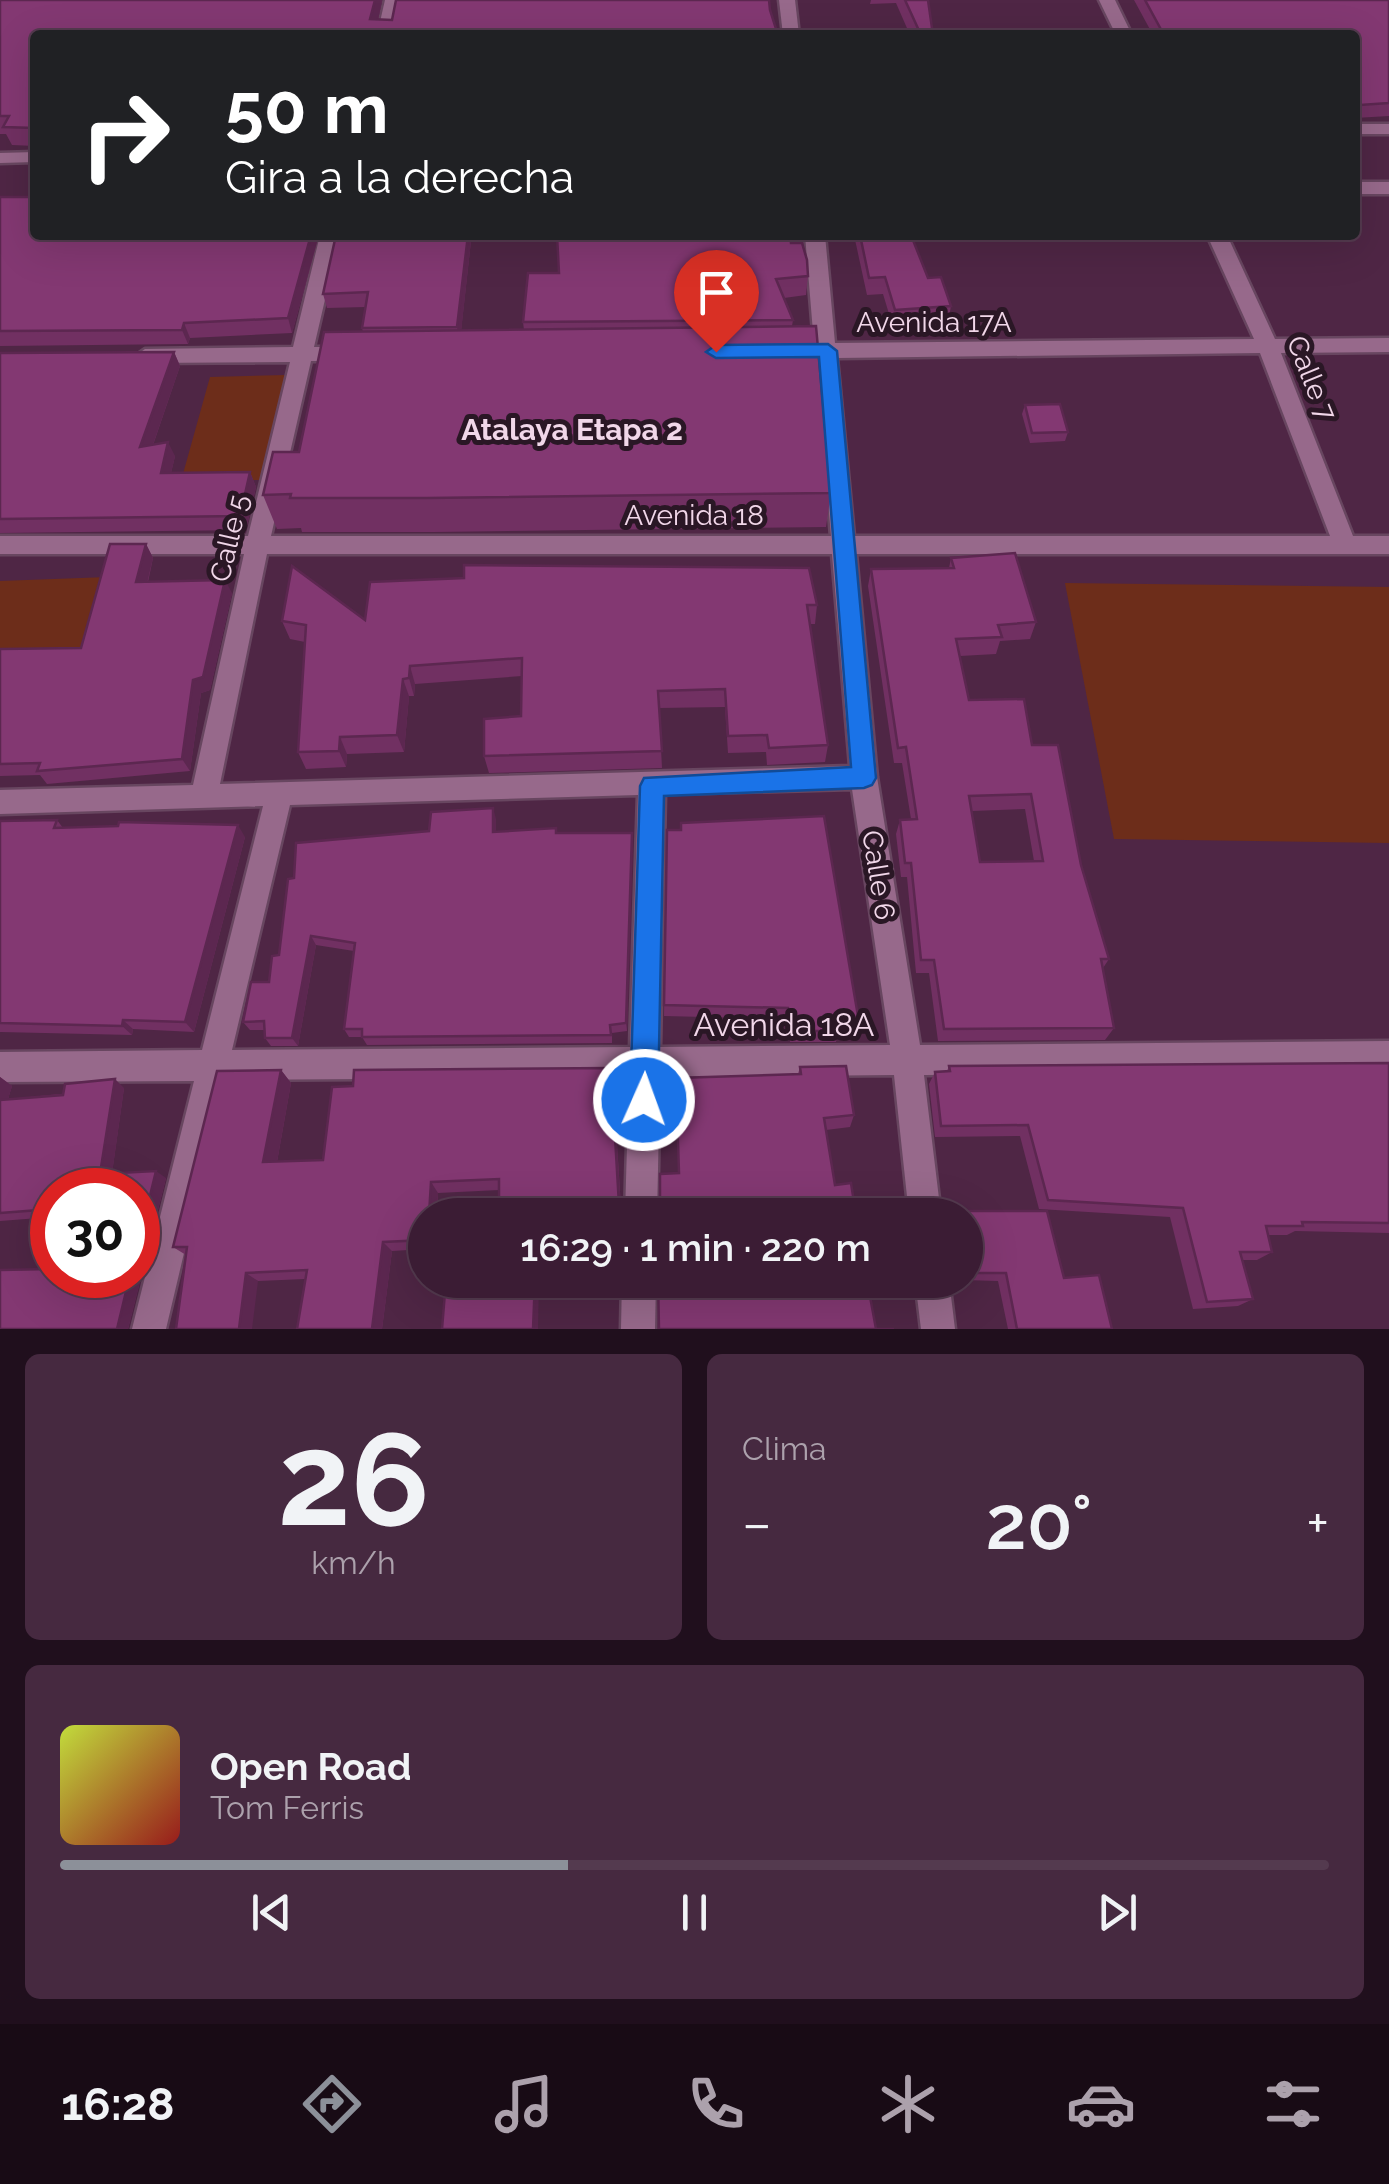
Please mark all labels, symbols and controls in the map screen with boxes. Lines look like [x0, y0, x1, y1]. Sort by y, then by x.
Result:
text: 50 m [225, 67, 389, 149]
icon: right [60, 70, 190, 200]
text: Gira a la derecha [225, 151, 574, 204]
pin [674, 250, 759, 353]
icon: arrive [689, 265, 744, 320]
street label: Avenida 17A [856, 306, 1012, 339]
street label: Calle 7 [1280, 331, 1343, 425]
district label: Atalaya Etapa 2 [461, 412, 683, 447]
street label: Calle 5 [203, 491, 256, 585]
street label: Avenida 18 [624, 499, 764, 532]
street label: Calle 6 [855, 828, 902, 922]
street label: Avenida 18A [694, 1006, 875, 1043]
position arrow [592, 1048, 696, 1152]
speed limit sign: 30 [30, 1168, 160, 1298]
text: 16:29 · 1 min · 220 m [520, 1225, 871, 1270]
text: 26 [277, 1403, 430, 1555]
text: Clima [742, 1430, 826, 1467]
text: 20° [986, 1478, 1092, 1567]
text: − [742, 1491, 772, 1556]
text: + [1306, 1491, 1329, 1556]
text: km/h [311, 1544, 396, 1581]
text: Open Road [210, 1744, 411, 1789]
text: Tom Ferris [210, 1789, 364, 1826]
icon: previous [244, 1885, 299, 1940]
icon: pause [667, 1885, 722, 1940]
icon: next [1090, 1885, 1145, 1940]
icon: directions [297, 2069, 367, 2139]
icon: music [489, 2069, 559, 2139]
icon: phone [681, 2069, 751, 2139]
icon: climate [873, 2069, 943, 2139]
icon: car [1066, 2069, 1136, 2139]
icon: filters [1258, 2069, 1328, 2139]
text: 16:28 [61, 2078, 174, 2131]

